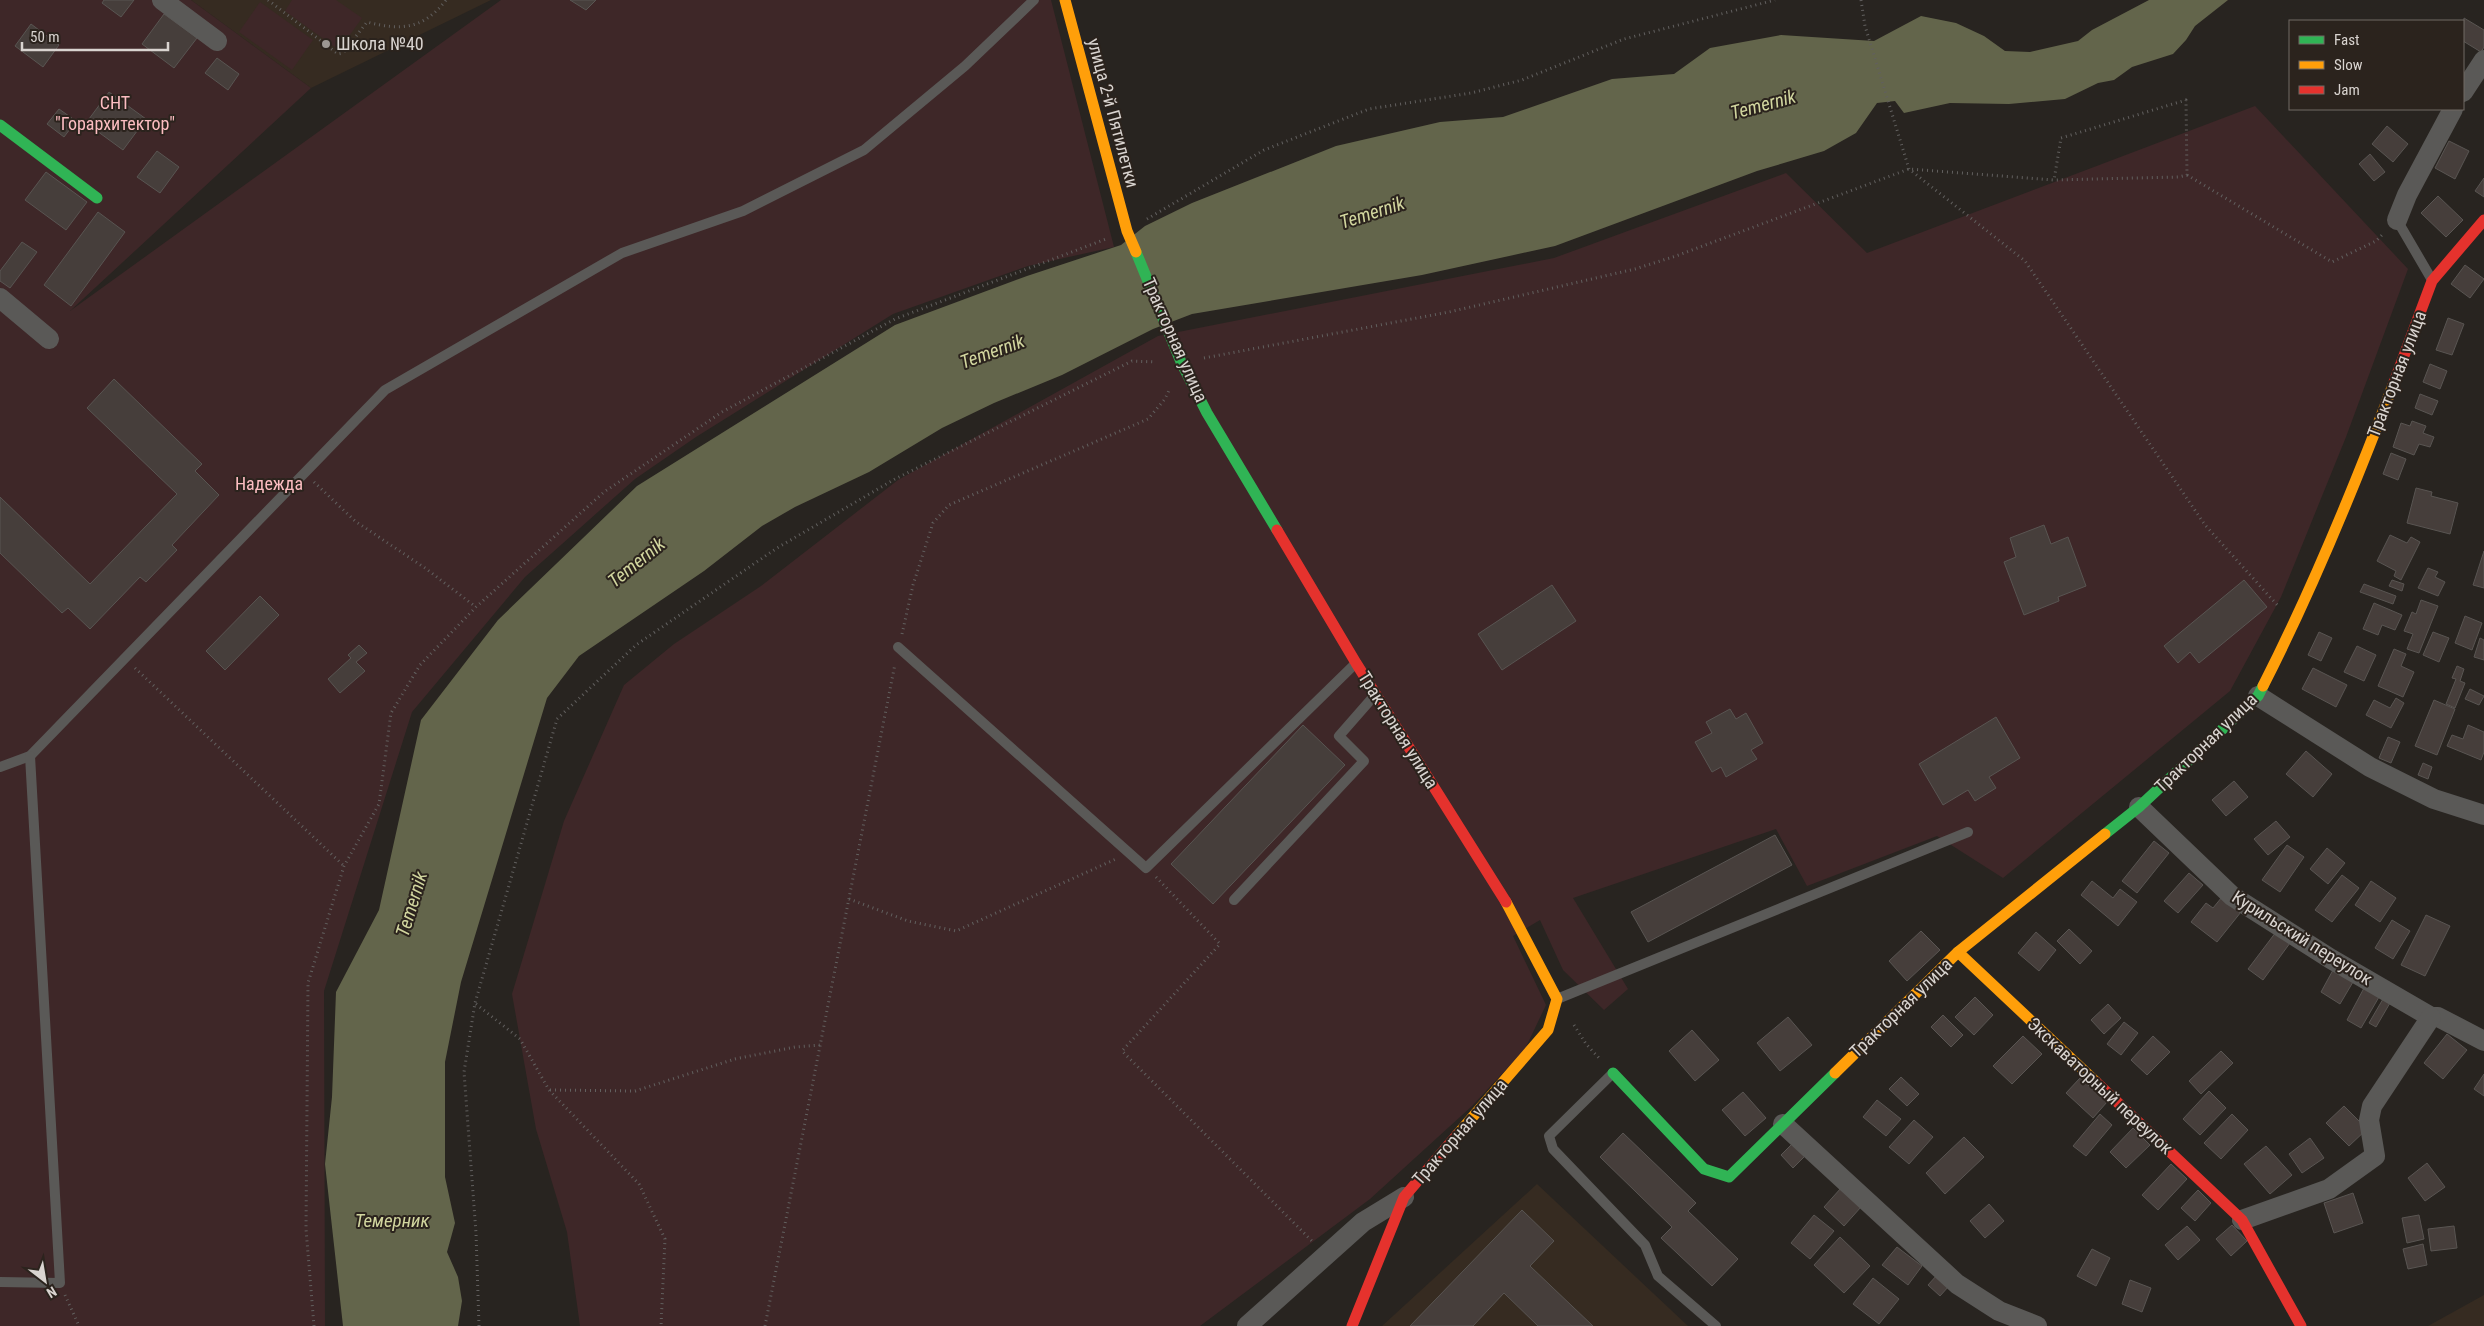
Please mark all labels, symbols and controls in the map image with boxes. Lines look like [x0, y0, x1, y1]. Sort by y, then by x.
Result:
scale bar [22, 20, 169, 52]
legend [2289, 20, 2464, 110]
text: 50 m [30, 28, 60, 46]
text: Fast [2334, 31, 2359, 49]
place label: Школа №40 [336, 33, 424, 54]
street label: улица 2-й Пятилетки [1083, 36, 1144, 190]
marker: Школа №40 [320, 38, 332, 50]
text: Slow [2334, 56, 2363, 74]
text: Jam [2334, 81, 2360, 99]
water label: Temernik [1728, 85, 1799, 124]
park label: СНТ "Горархитектор" [55, 92, 175, 134]
water label: Temernik [1337, 191, 1408, 234]
street label: Тракторная улица [1139, 274, 1212, 405]
street label: Тракторная улица [2363, 308, 2430, 440]
water label: Temernik [957, 329, 1028, 374]
park label: Надежда [235, 473, 303, 494]
water label: Temernik [603, 532, 670, 592]
street label: Тракторная улица [1354, 667, 1443, 792]
street label: Тракторная улица [2150, 689, 2261, 797]
water label: Temernik [391, 868, 432, 939]
street label: Курильский переулок [2228, 886, 2377, 989]
street label: Тракторная улица [1845, 954, 1956, 1062]
street label: Экскаваторный переулок [2023, 1013, 2178, 1159]
street label: Тракторная улица [1408, 1074, 1511, 1189]
water label: Темерник [355, 1209, 430, 1232]
north arrow [20, 1256, 70, 1306]
text: N [44, 1283, 59, 1301]

